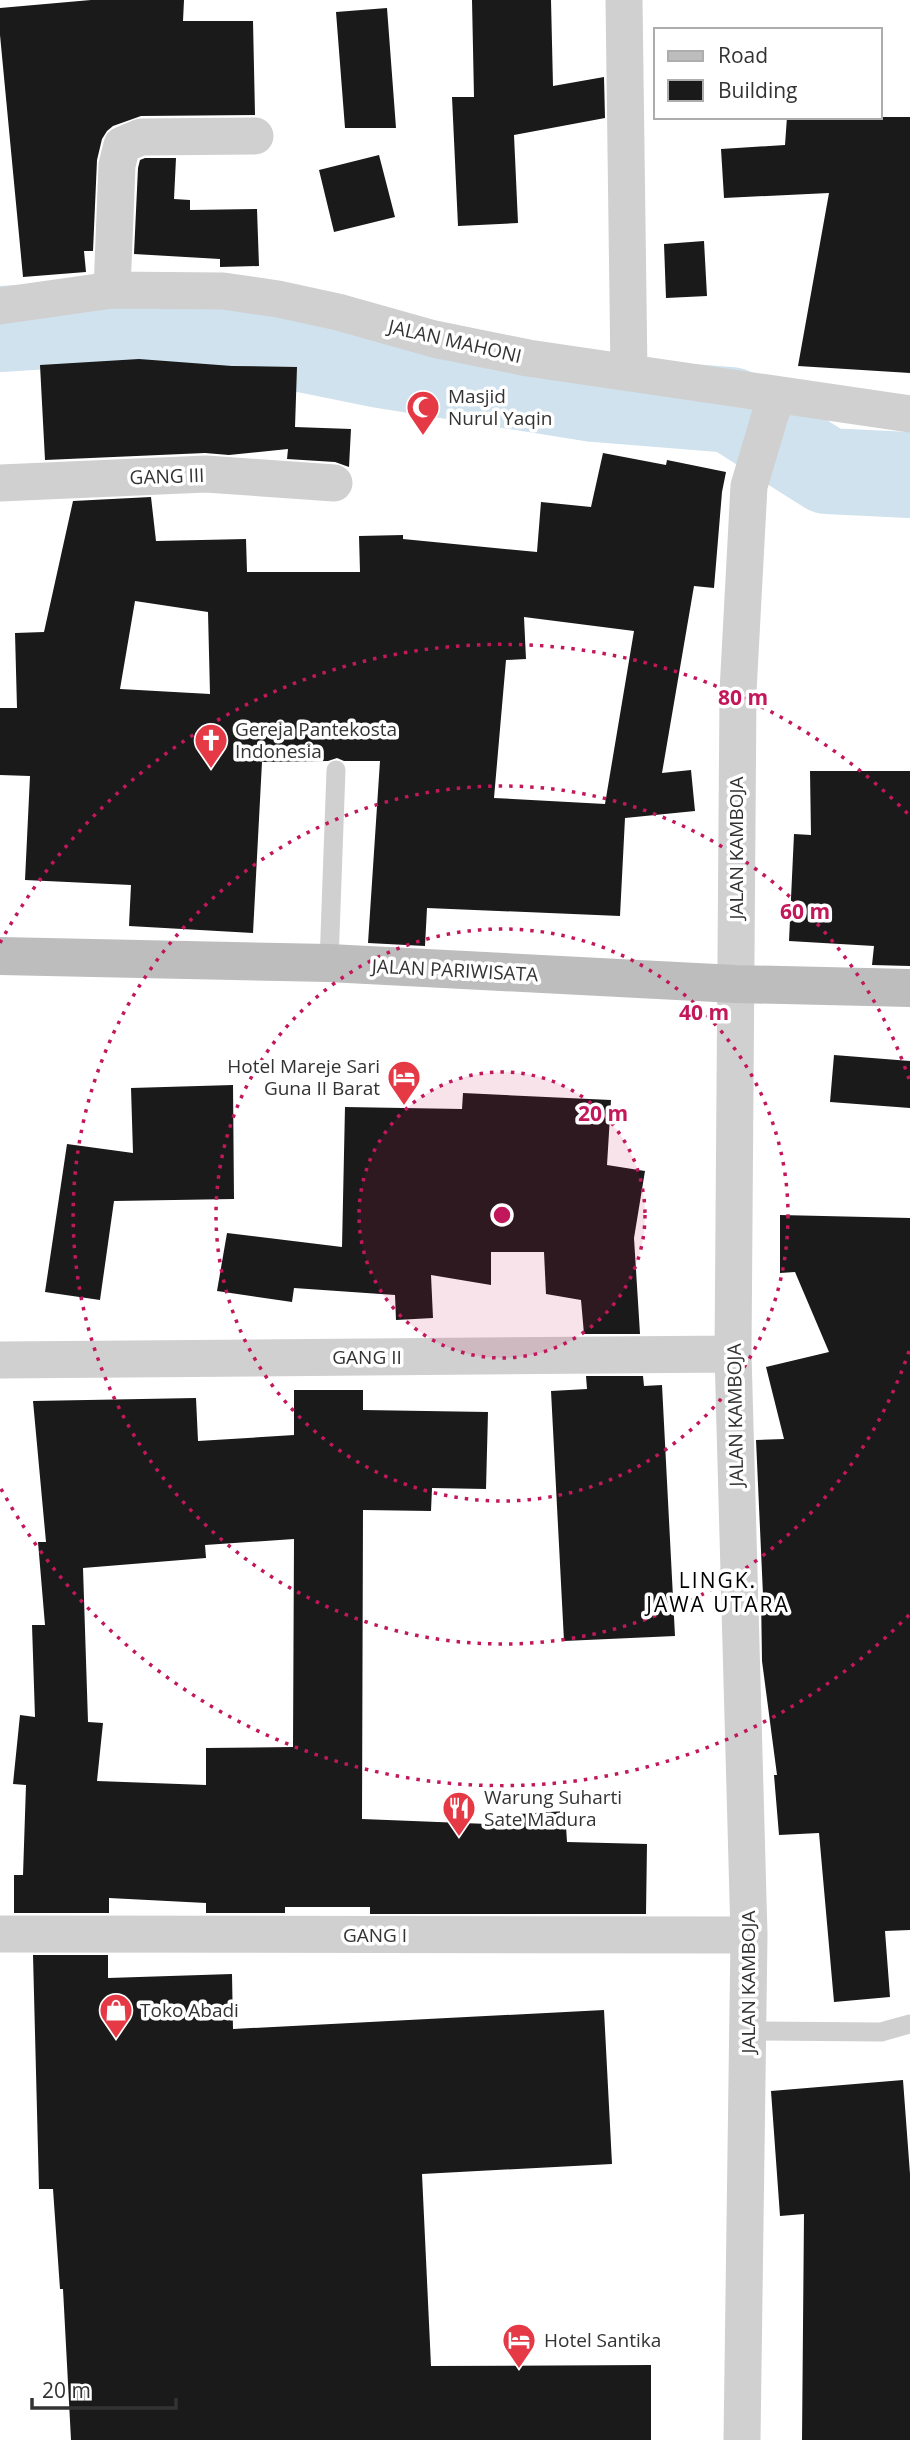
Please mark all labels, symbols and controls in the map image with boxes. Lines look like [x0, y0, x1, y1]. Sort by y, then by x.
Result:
legend [654, 28, 882, 119]
text: Road [718, 41, 768, 69]
text: Building [718, 76, 797, 104]
street label: JALAN MAHONI [384, 313, 524, 369]
place label: Masjid Nurul Yaqin [448, 383, 552, 431]
mosque icon: Masjid Nurul Yaqin [404, 388, 442, 437]
street label: GANG III [129, 462, 205, 490]
text: 80 m [718, 683, 768, 711]
place label: Gereja Pantekosta Indonesia [235, 716, 397, 764]
church icon: Gereja Pantekosta Indonesia [192, 721, 230, 770]
street label: JALAN KAMBOJA [723, 776, 749, 922]
text: 60 m [780, 897, 830, 925]
street label: JALAN PARIWISATA [369, 953, 539, 987]
text: 40 m [679, 998, 729, 1026]
place label: Hotel Mareje Sari Guna II Barat [227, 1053, 380, 1101]
hotel icon: Hotel Mareje Sari Guna II Barat [385, 1058, 423, 1107]
text: 20 m [578, 1099, 628, 1127]
centre of rings [490, 1203, 514, 1227]
street label: JALAN KAMBOJA [721, 1343, 749, 1489]
street label: GANG II [332, 1344, 402, 1370]
district label: LINGK. JAWA UTARA [644, 1566, 790, 1618]
place label: Warung Suharti Sate Madura [484, 1784, 622, 1832]
restaurant icon: Warung Suharti Sate Madura [440, 1789, 478, 1838]
street label: JALAN KAMBOJA [735, 1910, 761, 2056]
street label: GANG I [343, 1922, 407, 1948]
shop icon: Toko Abadi [97, 1991, 135, 2040]
place label: Toko Abadi [140, 1997, 239, 2023]
hotel icon: Hotel Santika [500, 2321, 538, 2370]
place label: Hotel Santika [544, 2327, 661, 2353]
scale bar [32, 2366, 175, 2410]
text: 20 m [42, 2376, 91, 2404]

